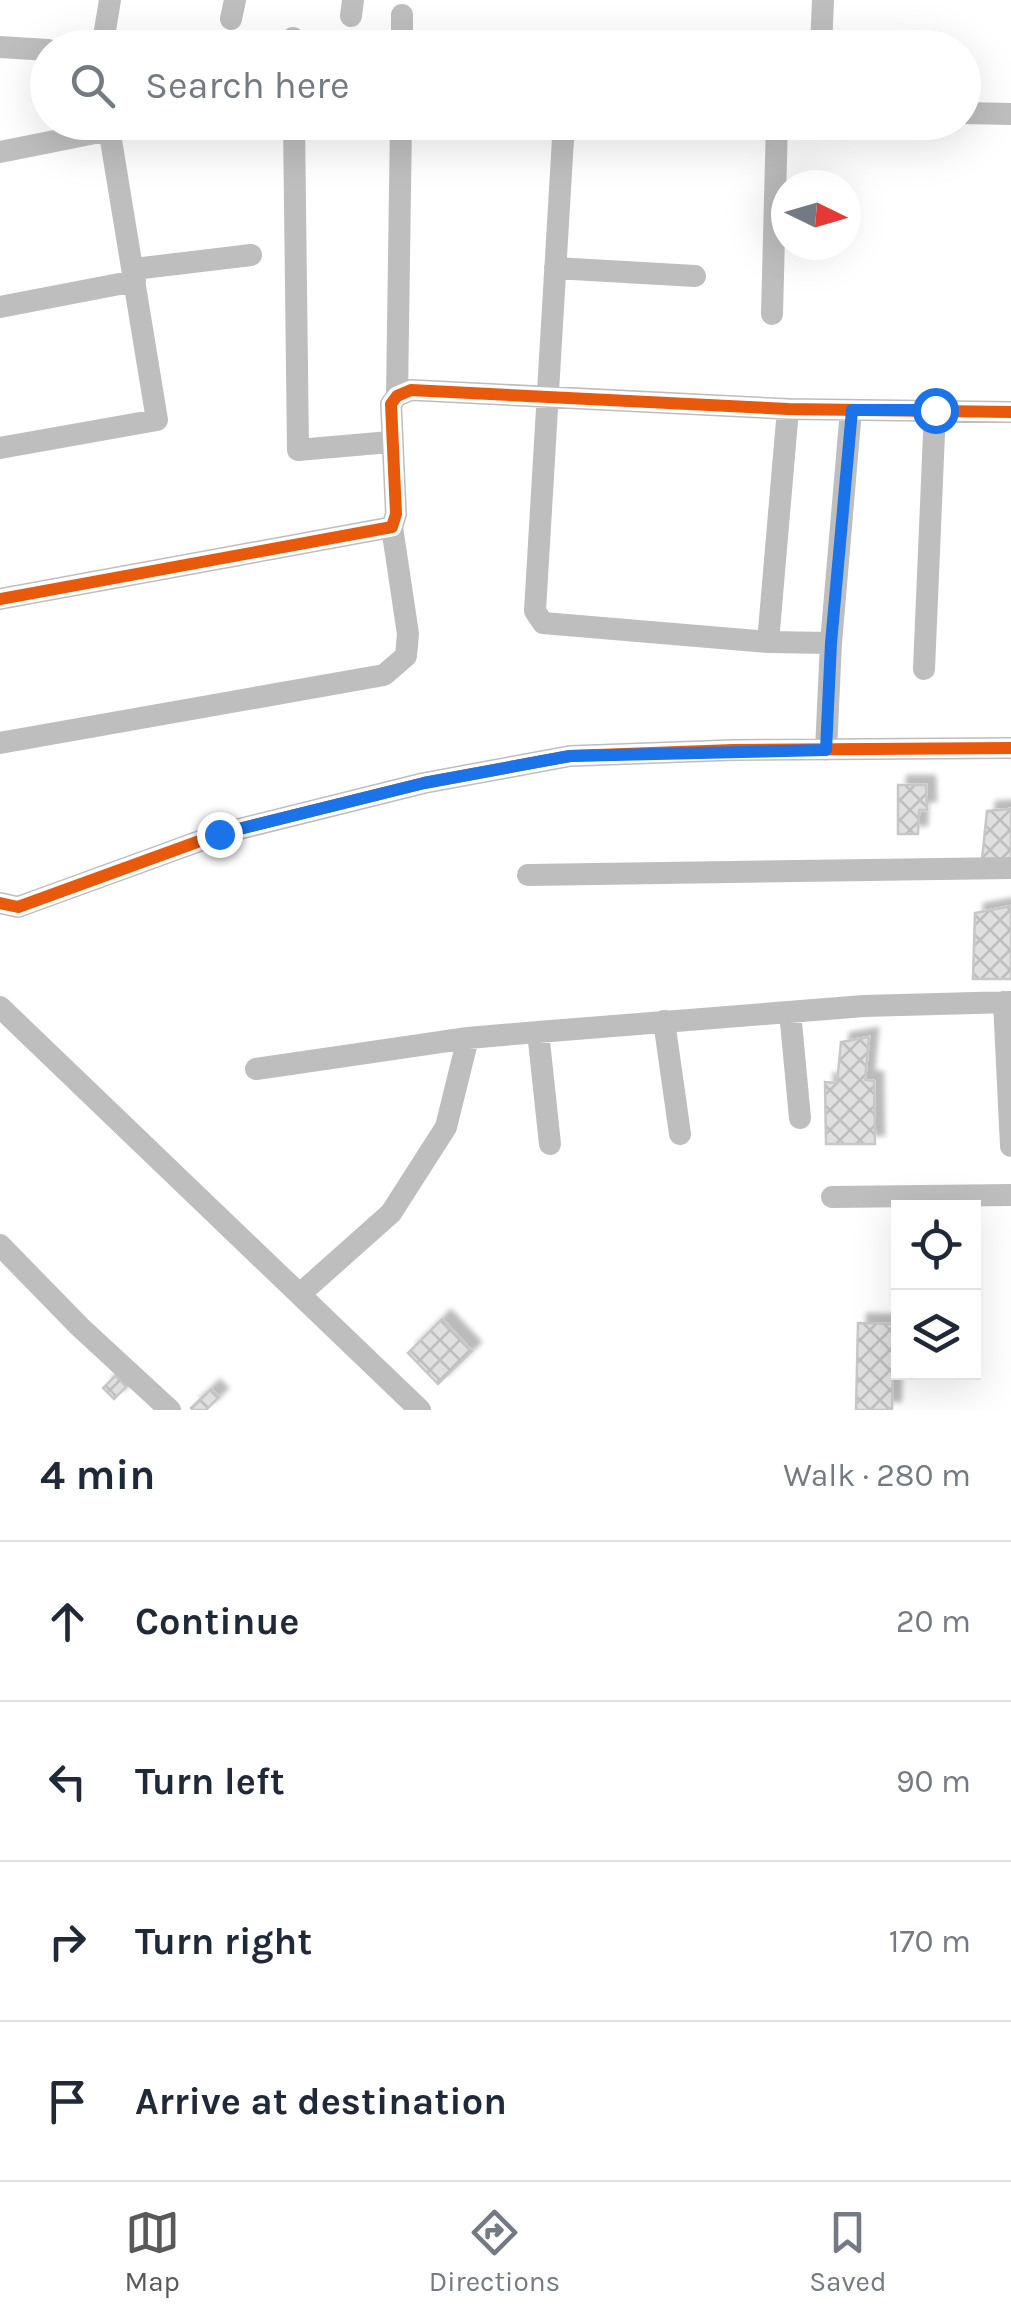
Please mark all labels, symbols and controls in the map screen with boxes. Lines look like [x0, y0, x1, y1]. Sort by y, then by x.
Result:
search box [30, 30, 981, 140]
icon: search [65, 58, 120, 113]
text: Search here [145, 63, 349, 108]
north arrow [771, 170, 861, 260]
route start [913, 388, 959, 434]
route end [197, 812, 243, 858]
map controls [891, 1200, 981, 1380]
button: locate [891, 1200, 981, 1290]
button: layers [891, 1290, 981, 1380]
text: 4 min [40, 1450, 155, 1500]
text: Walk · 280 m [783, 1457, 971, 1494]
icon: ahead [40, 1594, 95, 1649]
text: Continue [135, 1599, 299, 1644]
text: 20 m [896, 1603, 971, 1640]
icon: left [40, 1754, 95, 1809]
text: Turn left [135, 1759, 285, 1804]
text: 90 m [896, 1763, 971, 1800]
icon: right [40, 1914, 95, 1969]
text: Turn right [135, 1919, 312, 1964]
text: 170 m [889, 1923, 971, 1960]
icon: arrive [40, 2074, 95, 2129]
text: Arrive at destination [135, 2079, 507, 2124]
tab: Map [124, 2205, 180, 2298]
tab: Directions [429, 2205, 560, 2298]
tab: Saved [809, 2205, 887, 2298]

